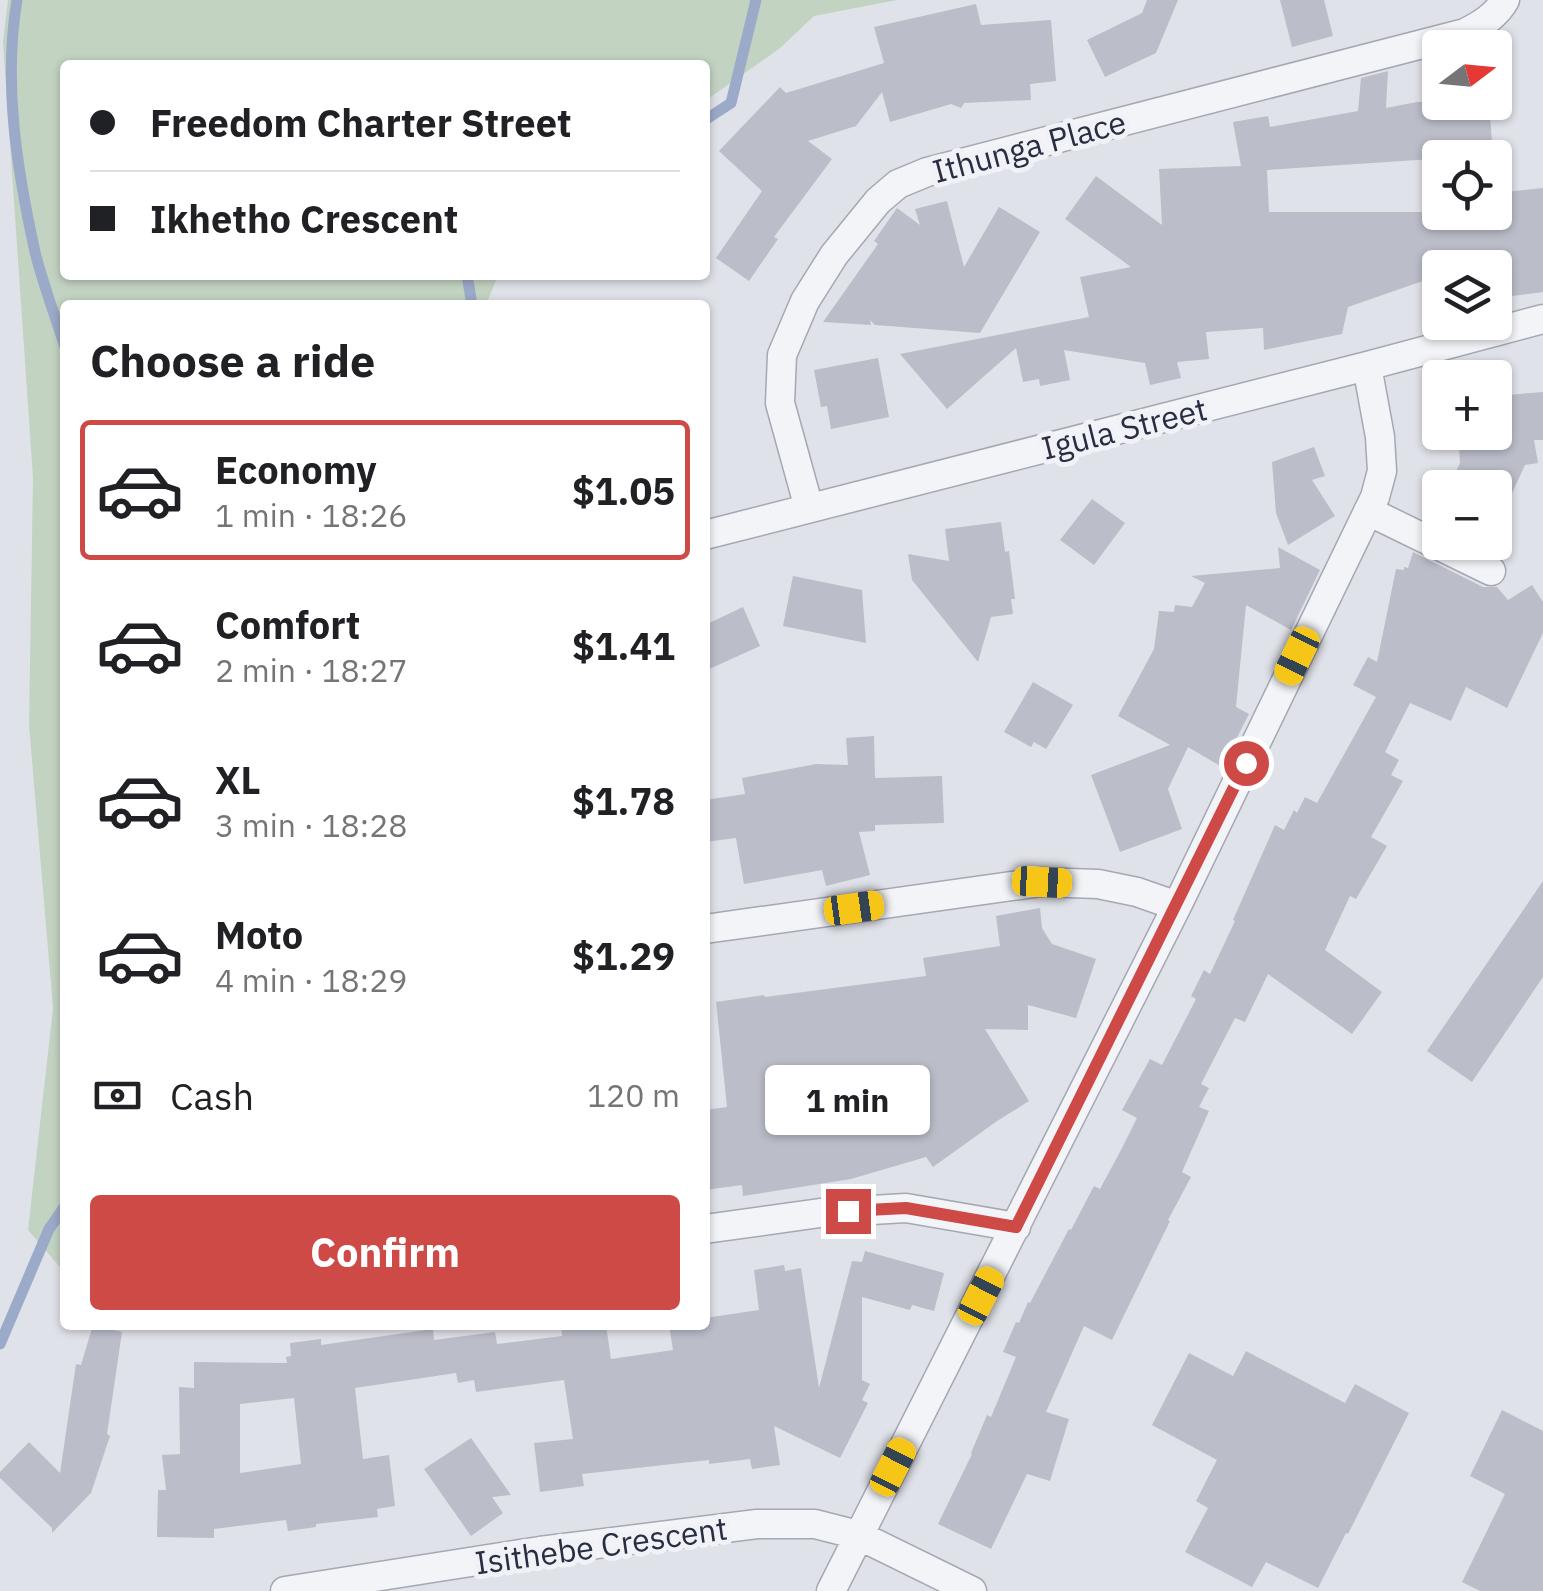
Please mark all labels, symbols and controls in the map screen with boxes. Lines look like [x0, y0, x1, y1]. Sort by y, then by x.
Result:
north arrow [1422, 30, 1512, 120]
map controls [1422, 30, 1512, 560]
text: Freedom Charter Street [150, 98, 572, 147]
street label: Ithunga Place [928, 100, 1130, 192]
button: locate [1422, 140, 1512, 230]
text: Ikhetho Crescent [150, 194, 458, 243]
button: layers [1422, 250, 1512, 340]
text: Choose a ride [90, 331, 375, 389]
button: + [1422, 360, 1512, 450]
street label: Igula Street [1037, 387, 1211, 469]
icon: car [95, 445, 185, 535]
text: Economy [215, 445, 377, 494]
text: $1.05 [572, 466, 675, 515]
button: − [1422, 470, 1512, 560]
text: 1 min · 18:26 [215, 494, 408, 536]
icon: car [95, 600, 185, 690]
text: Comfort [215, 600, 360, 649]
text: $1.41 [572, 621, 675, 670]
car [1270, 622, 1324, 690]
text: 2 min · 18:27 [215, 649, 408, 691]
route start [1224, 741, 1269, 786]
icon: car [95, 755, 185, 845]
text: XL [215, 755, 261, 804]
text: $1.78 [572, 776, 675, 825]
text: 3 min · 18:28 [215, 804, 408, 846]
car [1011, 865, 1073, 899]
car [822, 889, 886, 927]
icon: car [95, 910, 185, 1000]
text: Moto [215, 910, 303, 959]
text: $1.29 [572, 931, 675, 980]
text: 4 min · 18:29 [215, 959, 408, 1001]
callout: 1 min [766, 1066, 930, 1136]
icon: cash [90, 1068, 145, 1123]
text: Cash [170, 1071, 254, 1120]
text: 120 m [587, 1074, 680, 1116]
text: 1 min [806, 1079, 889, 1121]
route end [826, 1189, 871, 1234]
button: Confirm [90, 1195, 680, 1310]
car [954, 1262, 1008, 1330]
car [866, 1433, 920, 1501]
street label: Isithebe Crescent [472, 1506, 730, 1584]

